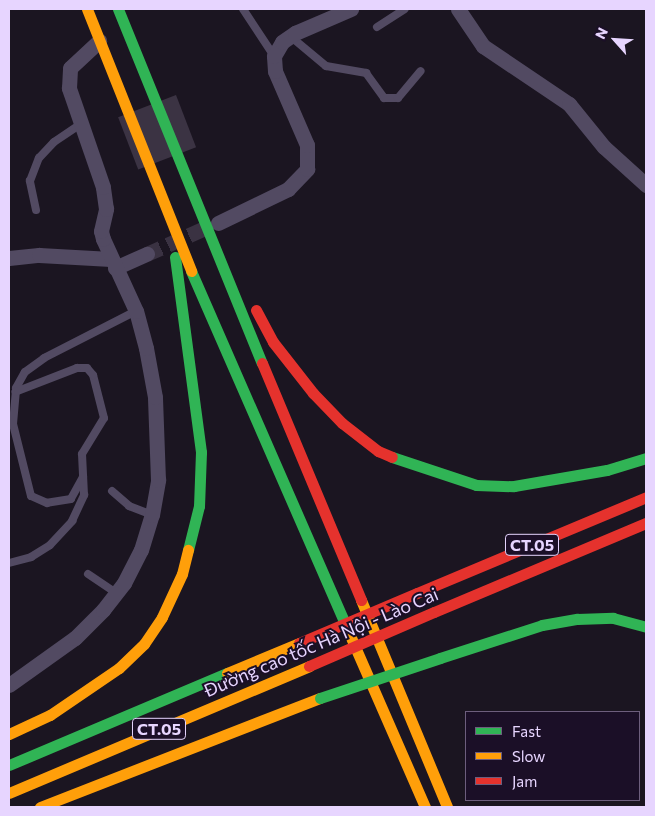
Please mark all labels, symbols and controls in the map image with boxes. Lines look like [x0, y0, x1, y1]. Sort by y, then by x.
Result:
north arrow [590, 15, 640, 65]
text: N [591, 25, 611, 42]
road number: CT.05 [504, 532, 560, 558]
street label: Đường cao tốc Hà Nội - Lào Cai [201, 583, 441, 701]
legend [465, 711, 640, 801]
road number: CT.05 [132, 716, 186, 742]
text: Fast [512, 722, 541, 740]
text: Slow [512, 747, 545, 765]
text: Jam [512, 772, 537, 790]

